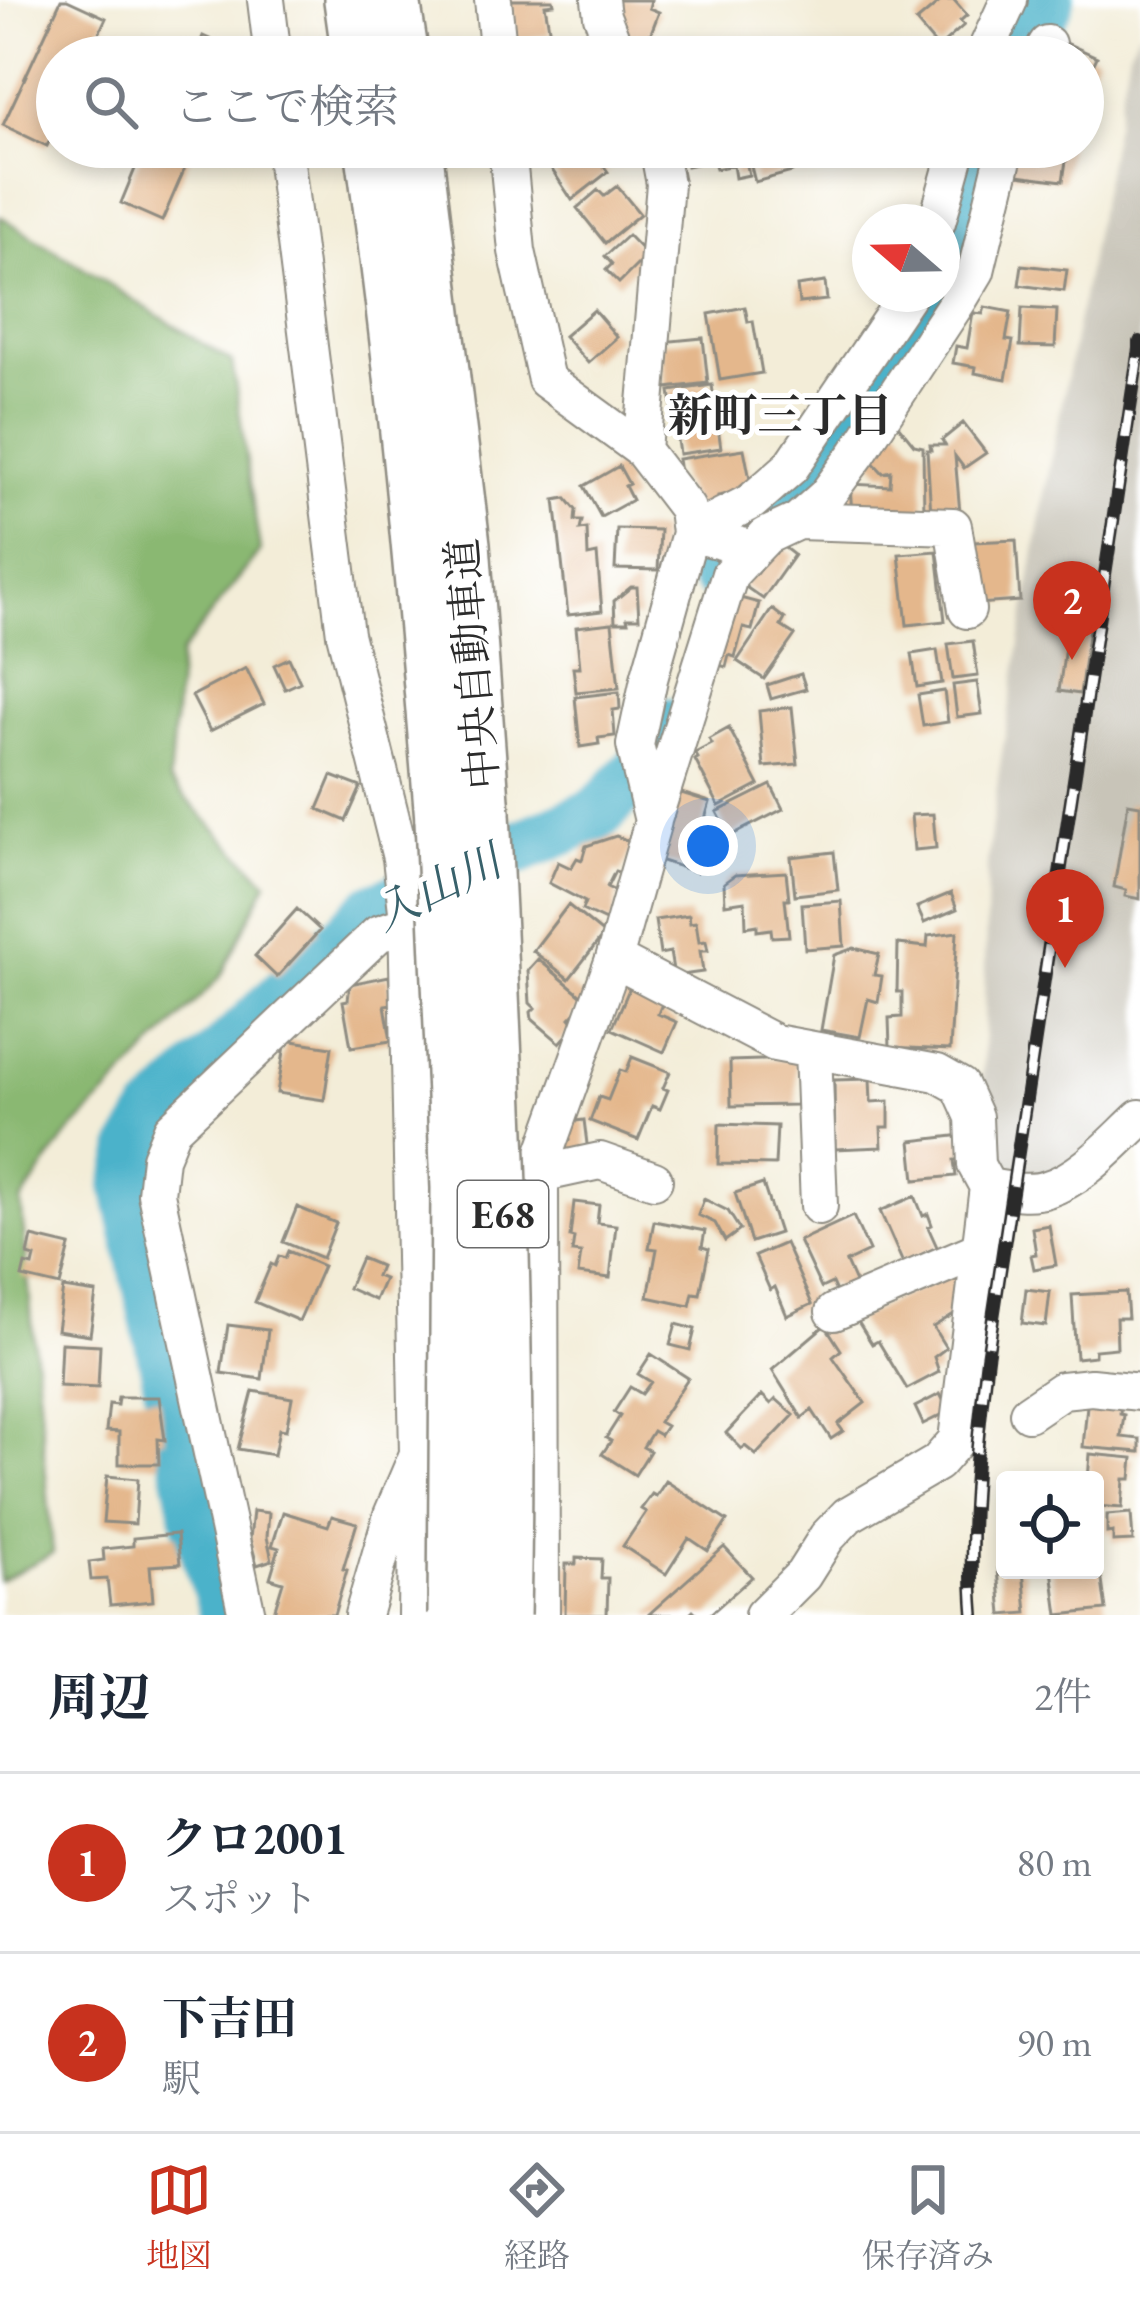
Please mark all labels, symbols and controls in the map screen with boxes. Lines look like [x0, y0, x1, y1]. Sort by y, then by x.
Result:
search box [36, 36, 1104, 168]
icon: search [78, 69, 144, 135]
text: ここで検索 [174, 77, 399, 135]
north arrow [852, 204, 960, 312]
district label: 新町三丁目 [667, 386, 893, 444]
street label: 中央自動車道 [434, 536, 511, 792]
pin: 2 [1033, 561, 1111, 660]
your location [678, 816, 738, 876]
water label: 入山川 [364, 829, 515, 943]
pin: 1 [1026, 869, 1104, 968]
road number: E68 [458, 1181, 548, 1247]
map controls [996, 1471, 1104, 1579]
button: locate [996, 1471, 1104, 1579]
text: 周辺 [48, 1664, 150, 1730]
text: 2件 [1034, 1671, 1092, 1722]
text: クロ2001 [162, 1809, 347, 1867]
text: 1 [77, 1837, 97, 1888]
text: 80 m [1016, 1837, 1092, 1888]
text: スポット [162, 1873, 318, 1924]
text: 下吉田 [162, 1989, 297, 2047]
text: 2 [77, 2017, 97, 2068]
text: 90 m [1016, 2017, 1092, 2068]
text: 駅 [162, 2053, 201, 2104]
tab: 地図 [146, 2157, 212, 2277]
tab: 経路 [504, 2157, 570, 2277]
tab: 保存済み [862, 2157, 994, 2277]

